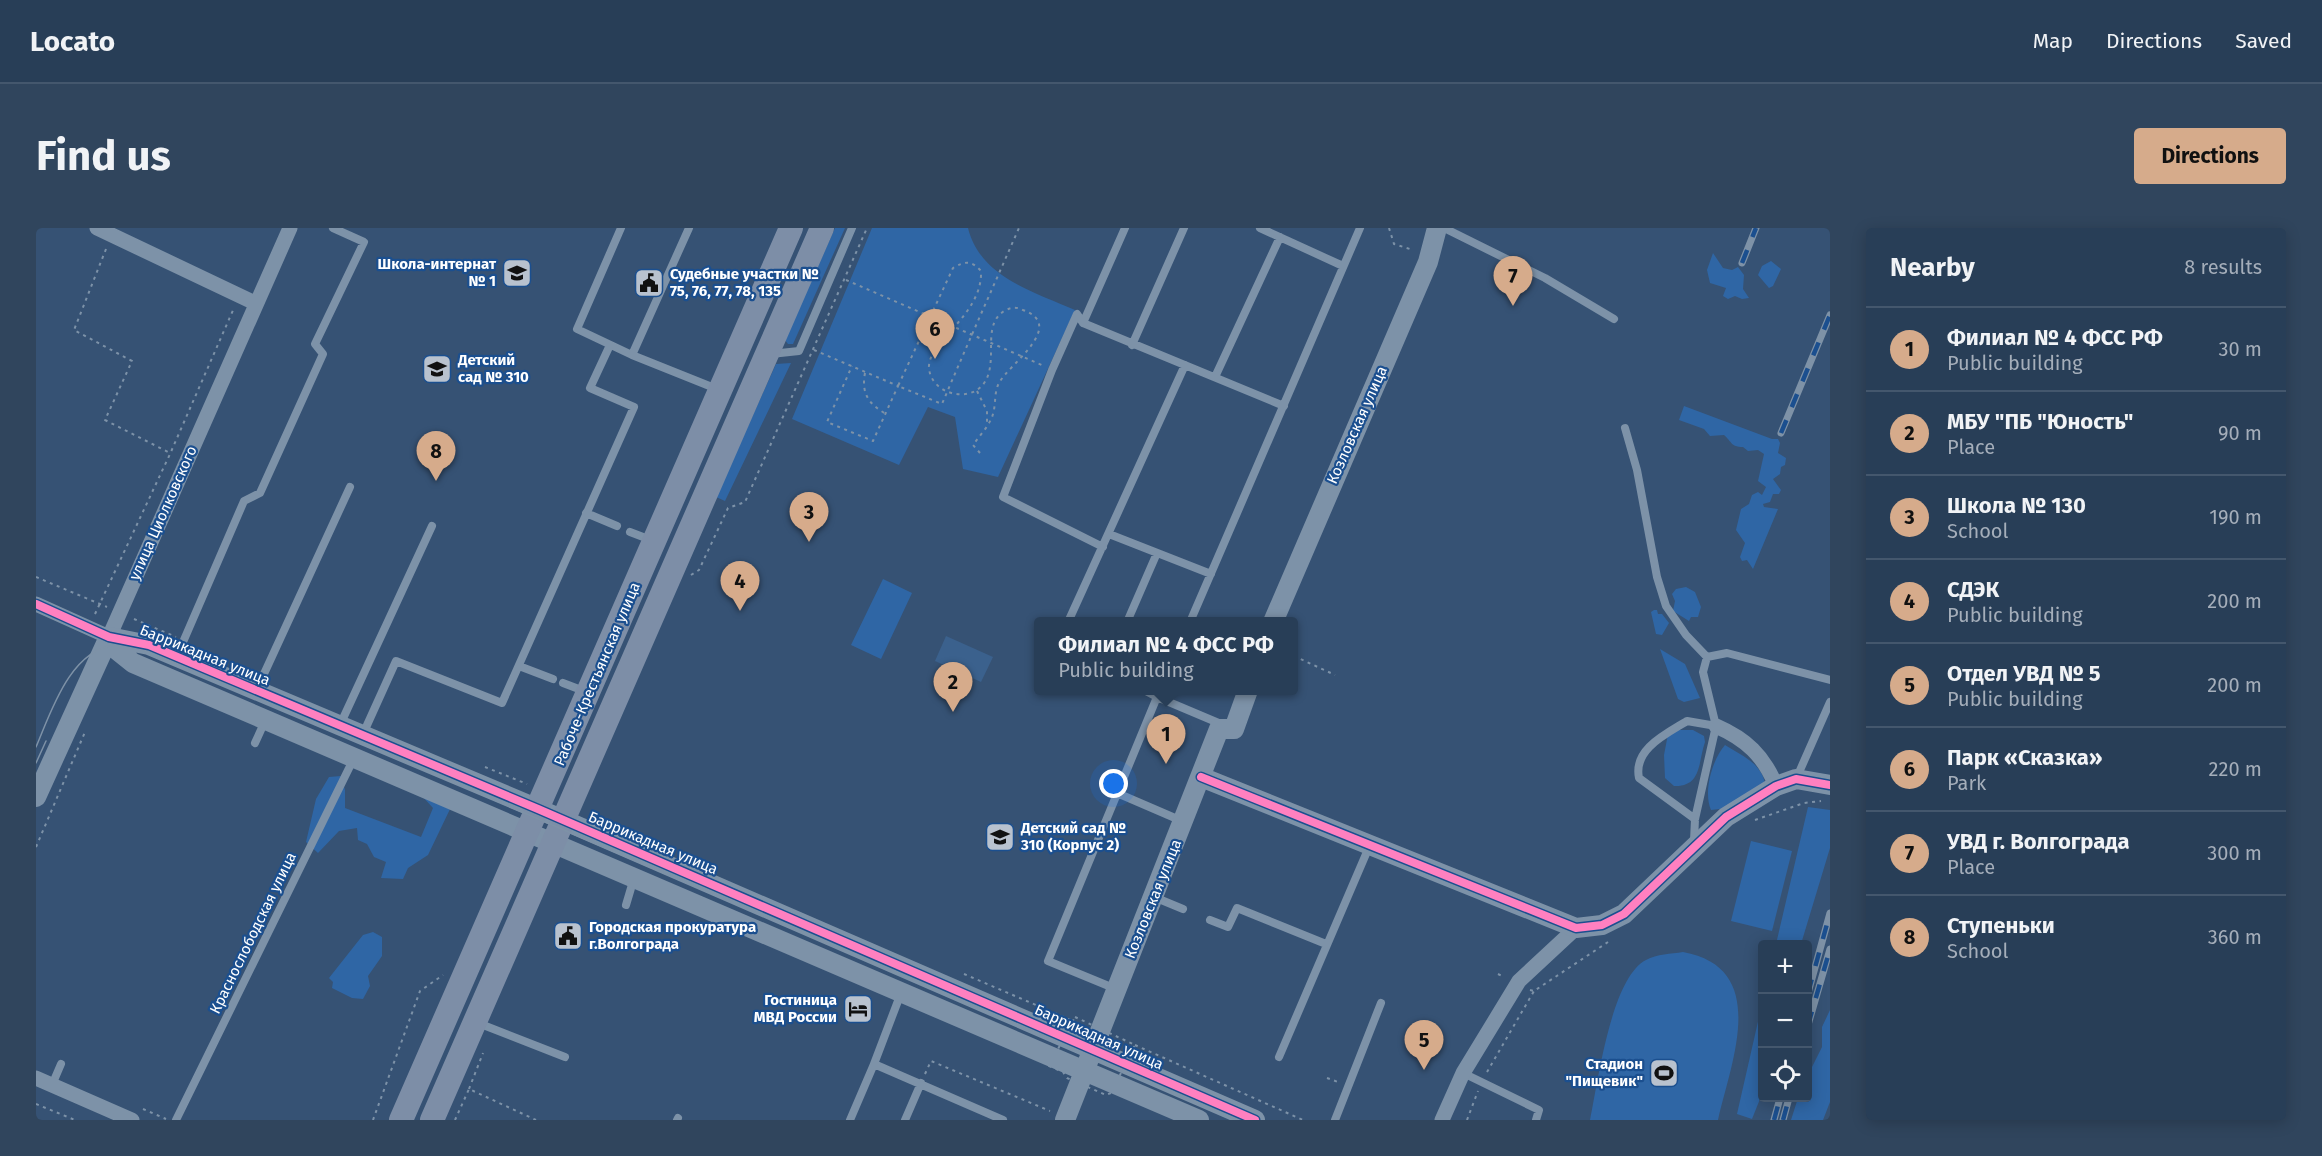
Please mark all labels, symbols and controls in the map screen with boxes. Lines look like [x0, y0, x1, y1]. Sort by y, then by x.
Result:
text: Locato [30, 25, 115, 58]
text: Map [2033, 28, 2073, 54]
text: Directions [2106, 28, 2202, 54]
text: Saved [2235, 28, 2292, 54]
button: Directions [2134, 128, 2286, 184]
text: Find us [36, 131, 171, 181]
text: Nearby [1890, 252, 1975, 283]
place label: Школа-интернат № 1 [378, 255, 497, 290]
text: 8 results [2184, 255, 2262, 279]
pin: 7 [1494, 256, 1532, 306]
school or university icon: Школа-интернат № 1 [501, 257, 533, 289]
place label: Судебные участки № 75, 76, 77, 78, 135 [670, 265, 819, 300]
public building icon: Судебные участки № 75, 76, 77, 78, 135 [633, 267, 665, 299]
pin: 6 [916, 310, 954, 359]
text: Филиал № 4 ФСС РФ [1947, 324, 2163, 351]
text: 1 [1905, 337, 1914, 361]
text: 30 m [2218, 337, 2262, 361]
place label: Детский сад № 310 [457, 351, 529, 386]
text: Public building [1947, 351, 2083, 375]
school or university icon: Детский сад № 310 [421, 353, 453, 385]
street label: Козловская улица [1323, 363, 1391, 487]
text: МБУ "ПБ "Юность" [1947, 408, 2134, 435]
text: 2 [1904, 421, 1915, 445]
text: 90 m [2218, 421, 2262, 445]
pin: 8 [416, 432, 456, 481]
text: Place [1947, 435, 1995, 459]
street label: улица Циолковского [125, 443, 201, 583]
pin: 3 [790, 492, 828, 542]
text: Школа № 130 [1947, 492, 2086, 519]
text: 3 [1904, 505, 1915, 529]
text: 190 m [2209, 505, 2262, 529]
text: School [1947, 519, 2008, 543]
pin: 4 [720, 562, 760, 611]
text: СДЭК [1947, 576, 1999, 603]
street label: Рабоче-Крестьянская улица [550, 580, 644, 768]
text: 4 [1904, 589, 1915, 613]
text: 200 m [2207, 589, 2262, 613]
text: Public building [1947, 603, 2083, 627]
popup [1034, 617, 1298, 695]
street label: Баррикадная улица [137, 621, 273, 689]
text: Филиал № 4 ФСС РФ [1058, 631, 1274, 658]
text: Public building [1058, 658, 1194, 682]
text: Отдел УВД № 5 [1947, 660, 2101, 687]
pin: 2 [934, 662, 972, 712]
text: 5 [1904, 673, 1915, 697]
text: 200 m [2207, 673, 2262, 697]
text: Public building [1947, 687, 2083, 711]
pin: 1 [1146, 714, 1186, 764]
text: Парк «Сказка» [1947, 744, 2103, 771]
text: 6 [1904, 757, 1915, 781]
text: 220 m [2209, 757, 2262, 781]
your location [1099, 769, 1128, 798]
text: Park [1947, 771, 1986, 795]
street label: Баррикадная улица [586, 808, 720, 878]
place label: Детский сад № 310 (Корпус 2) [1020, 819, 1126, 854]
school or university icon: Детский сад № 310 (Корпус 2) [984, 821, 1016, 853]
text: УВД г. Волгограда [1947, 828, 2130, 855]
street label: Козловская улица [1121, 837, 1185, 961]
text: 7 [1905, 841, 1914, 865]
text: 300 m [2207, 841, 2262, 865]
street label: Краснослободская улица [206, 849, 300, 1017]
text: Place [1947, 855, 1995, 879]
text: Ступеньки [1947, 912, 2055, 939]
place label: Городская прокуратура г.Волгограда [589, 918, 756, 953]
public building icon: Городская прокуратура г.Волгограда [552, 920, 584, 952]
text: 8 [1904, 925, 1915, 949]
text: 360 m [2208, 925, 2262, 949]
text: School [1947, 939, 2008, 963]
map controls [1758, 940, 1812, 1102]
button: + [1758, 940, 1812, 994]
place label: Гостиница МВД России [754, 991, 837, 1026]
hotel icon: Гостиница МВД России [842, 993, 874, 1025]
button: − [1758, 994, 1812, 1048]
street label: Баррикадная улица [1032, 1001, 1166, 1073]
pin: 5 [1404, 1020, 1444, 1070]
button: locate [1758, 1048, 1812, 1102]
place label: Стадион "Пищевик" [1565, 1055, 1643, 1090]
sports icon: Стадион "Пищевик" [1648, 1057, 1680, 1089]

